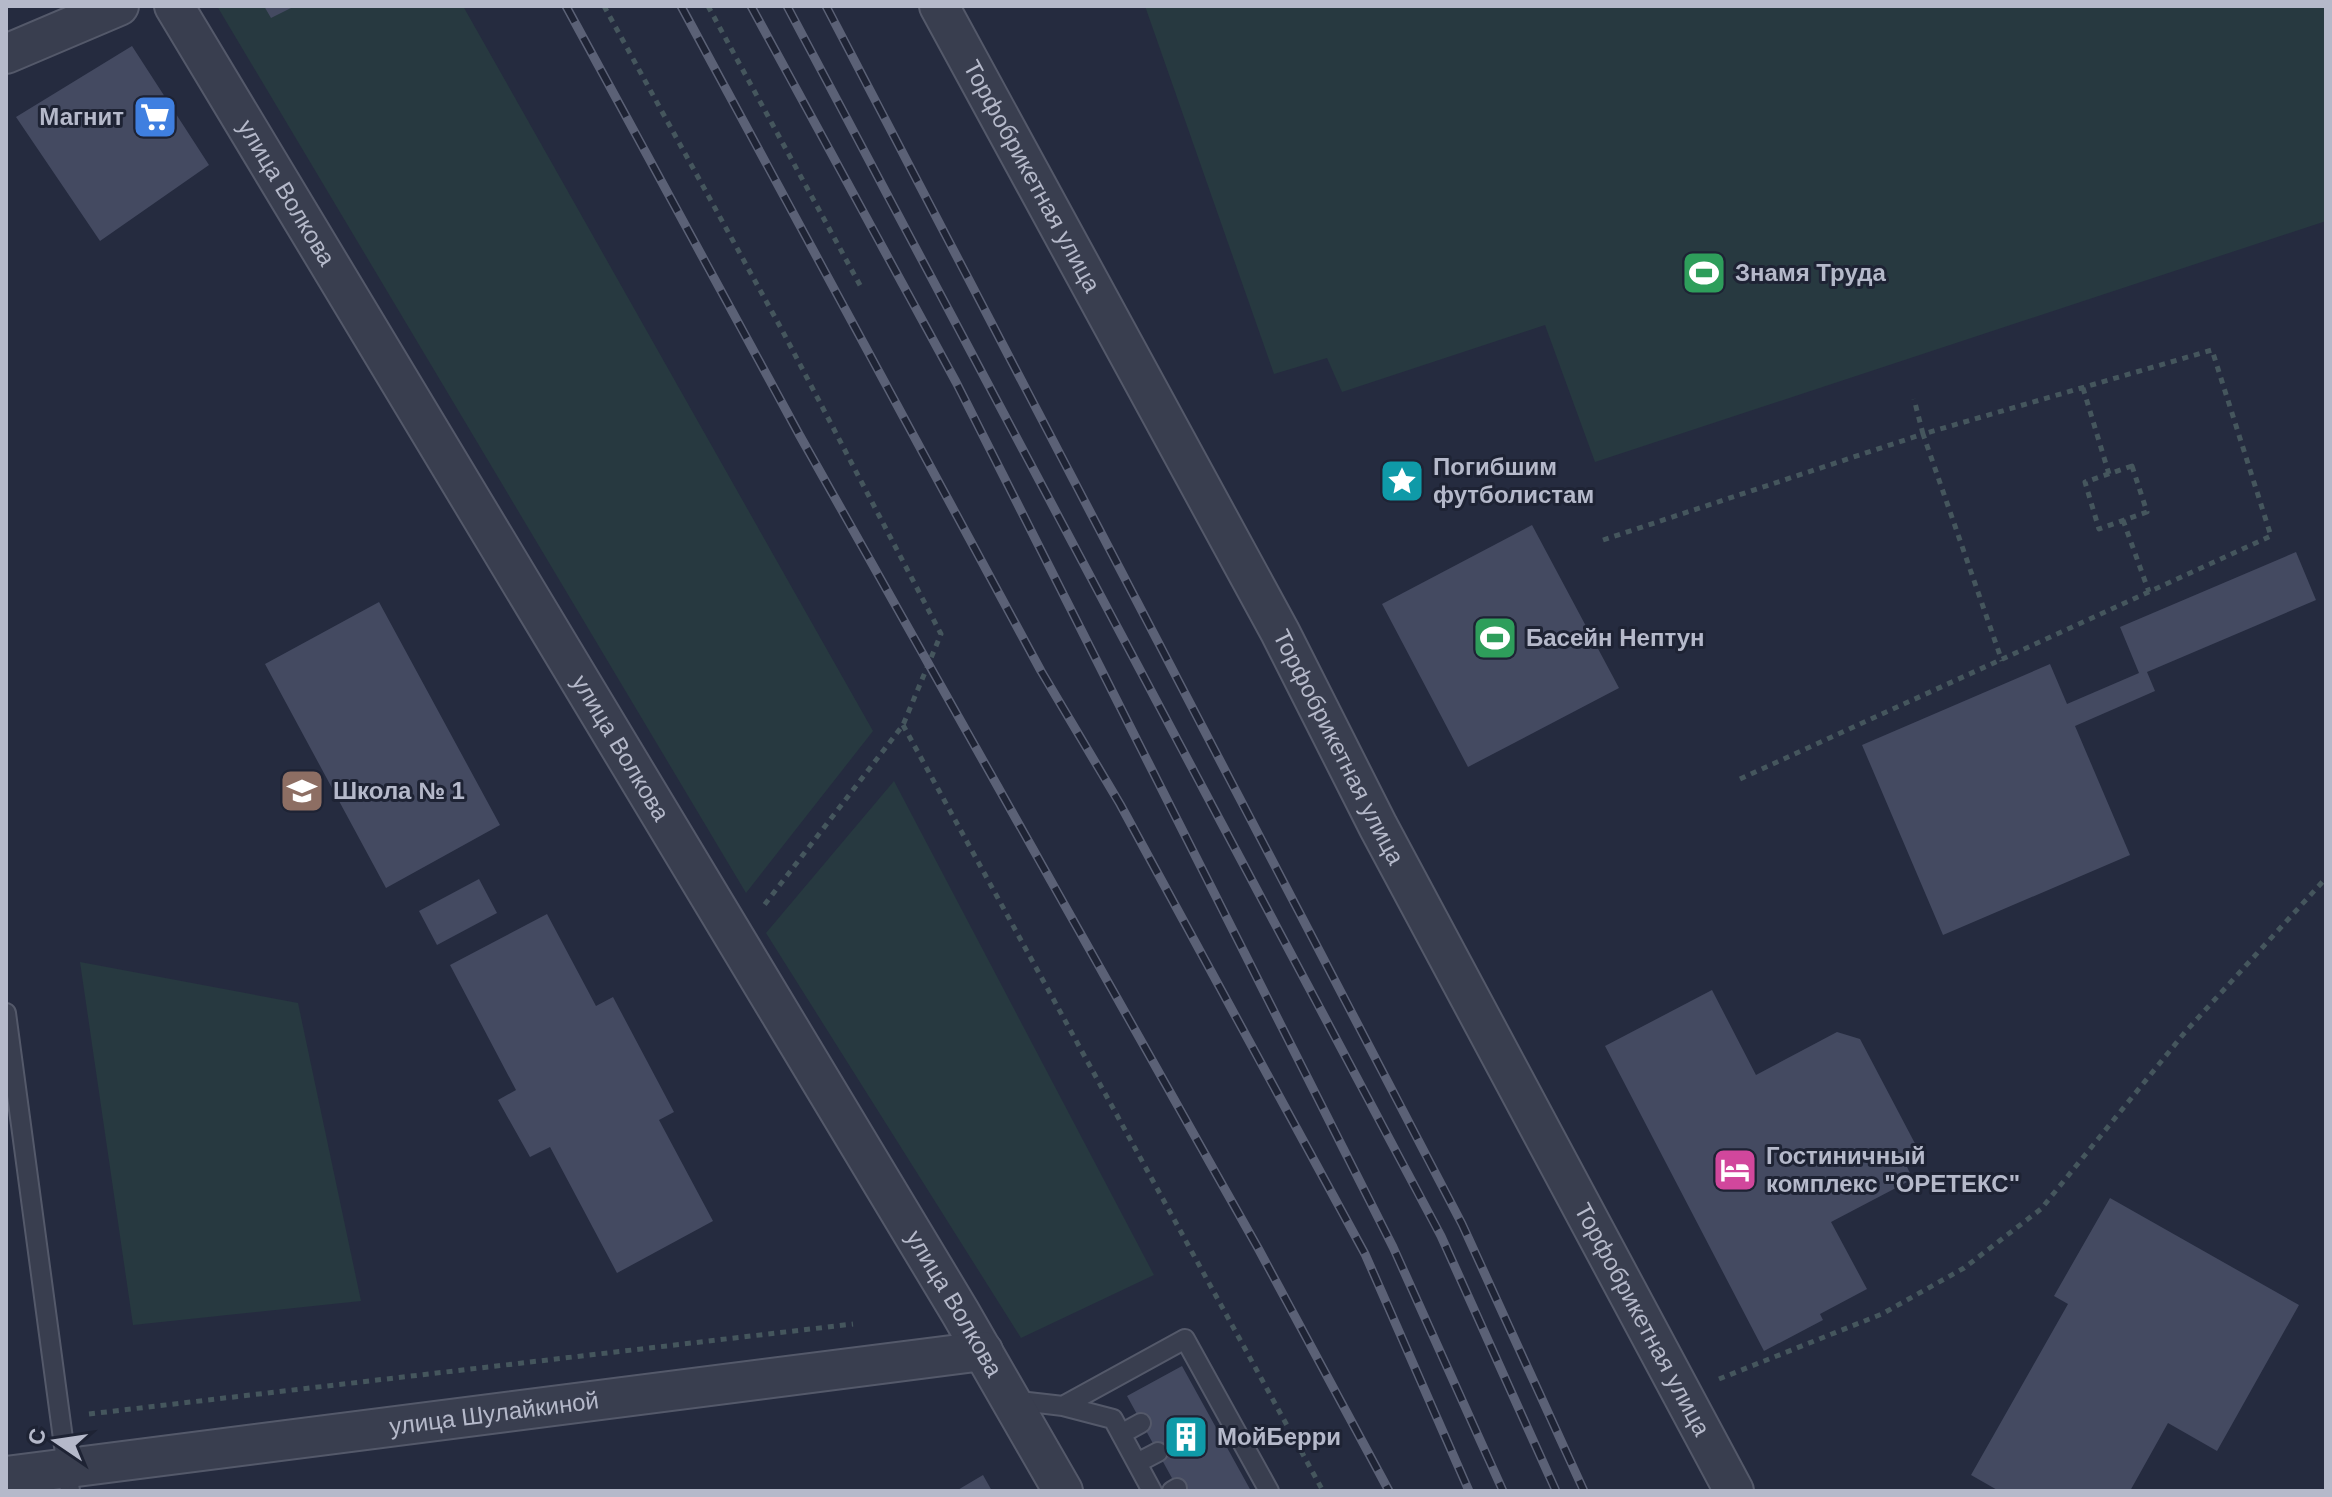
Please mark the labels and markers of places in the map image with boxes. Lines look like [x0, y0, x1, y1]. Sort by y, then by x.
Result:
supermarket icon: Магнит [131, 93, 179, 141]
place label: Магнит [39, 103, 124, 130]
sports icon: Знамя Труда [1680, 249, 1728, 297]
place label: Знамя Труда [1735, 259, 1886, 286]
place label: Погибшим футболистам [1433, 453, 1594, 508]
place icon: Погибшим футболистам [1378, 457, 1426, 505]
sports icon: Басейн Нептун [1471, 614, 1519, 662]
place label: Басейн Нептун [1526, 624, 1705, 651]
school or university icon: Школа № 1 [278, 767, 326, 815]
place label: Школа № 1 [333, 777, 465, 804]
place label: Гостиничный комплекс "ОРЕТЕКС" [1766, 1142, 2020, 1197]
hotel icon: Гостиничный комплекс "ОРЕТЕКС" [1711, 1146, 1759, 1194]
building icon: МойБерри [1162, 1413, 1210, 1461]
place label: МойБерри [1217, 1423, 1341, 1450]

